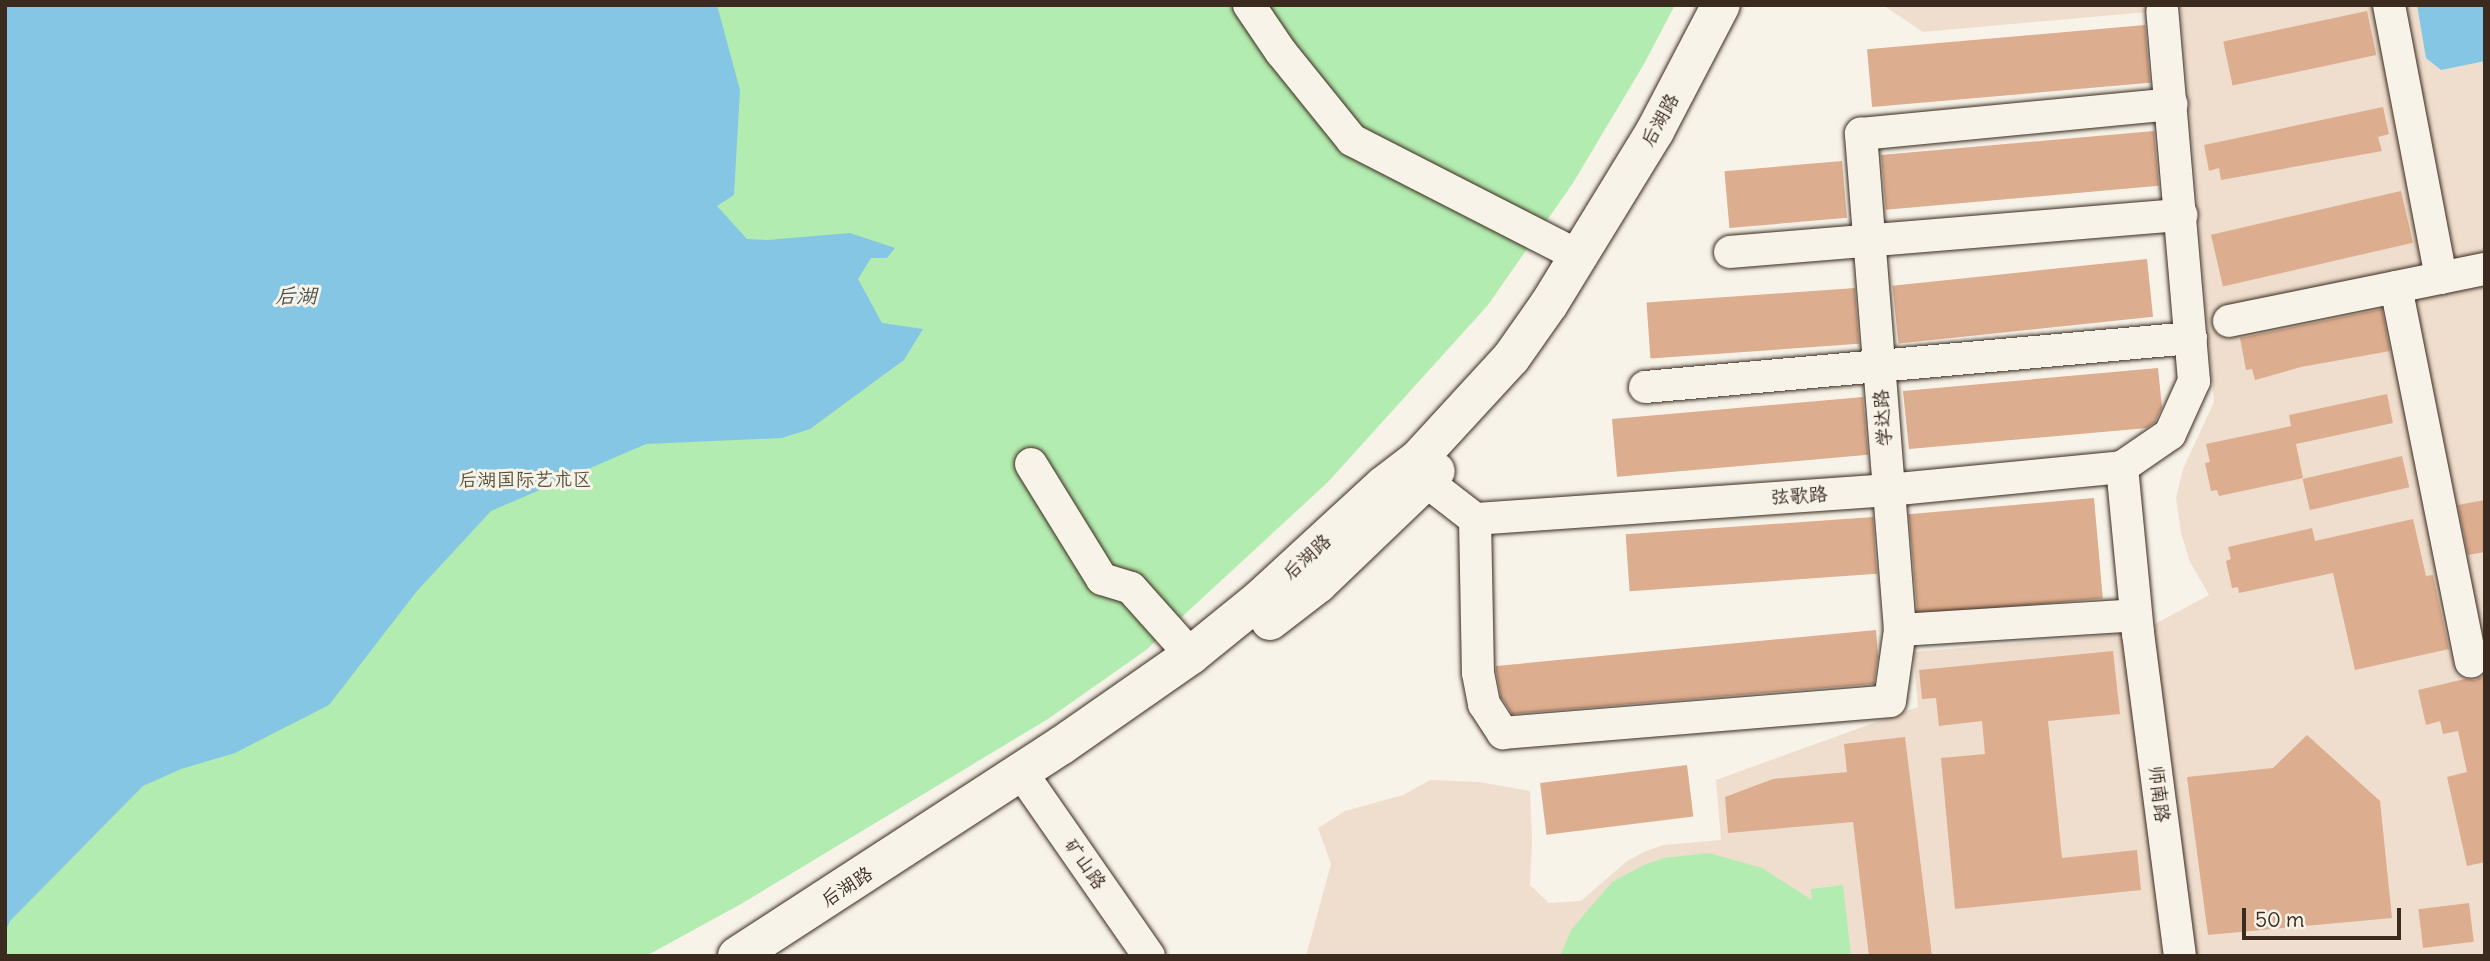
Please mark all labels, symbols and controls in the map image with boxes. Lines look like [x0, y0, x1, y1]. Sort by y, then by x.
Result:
street label: 后湖路 [1636, 90, 1684, 150]
water label: 后湖 [275, 283, 317, 309]
street label: 学达路 [1870, 389, 1896, 447]
park label: 后湖国际艺术区 [459, 469, 591, 491]
street label: 弦歌路 [1770, 483, 1828, 509]
street label: 后湖路 [1278, 529, 1336, 585]
street label: 师南路 [2144, 764, 2174, 824]
street label: 矿山路 [1059, 834, 1111, 894]
street label: 后湖路 [817, 862, 877, 912]
scale bar [2245, 894, 2404, 938]
text: 50 m [2255, 906, 2304, 933]

